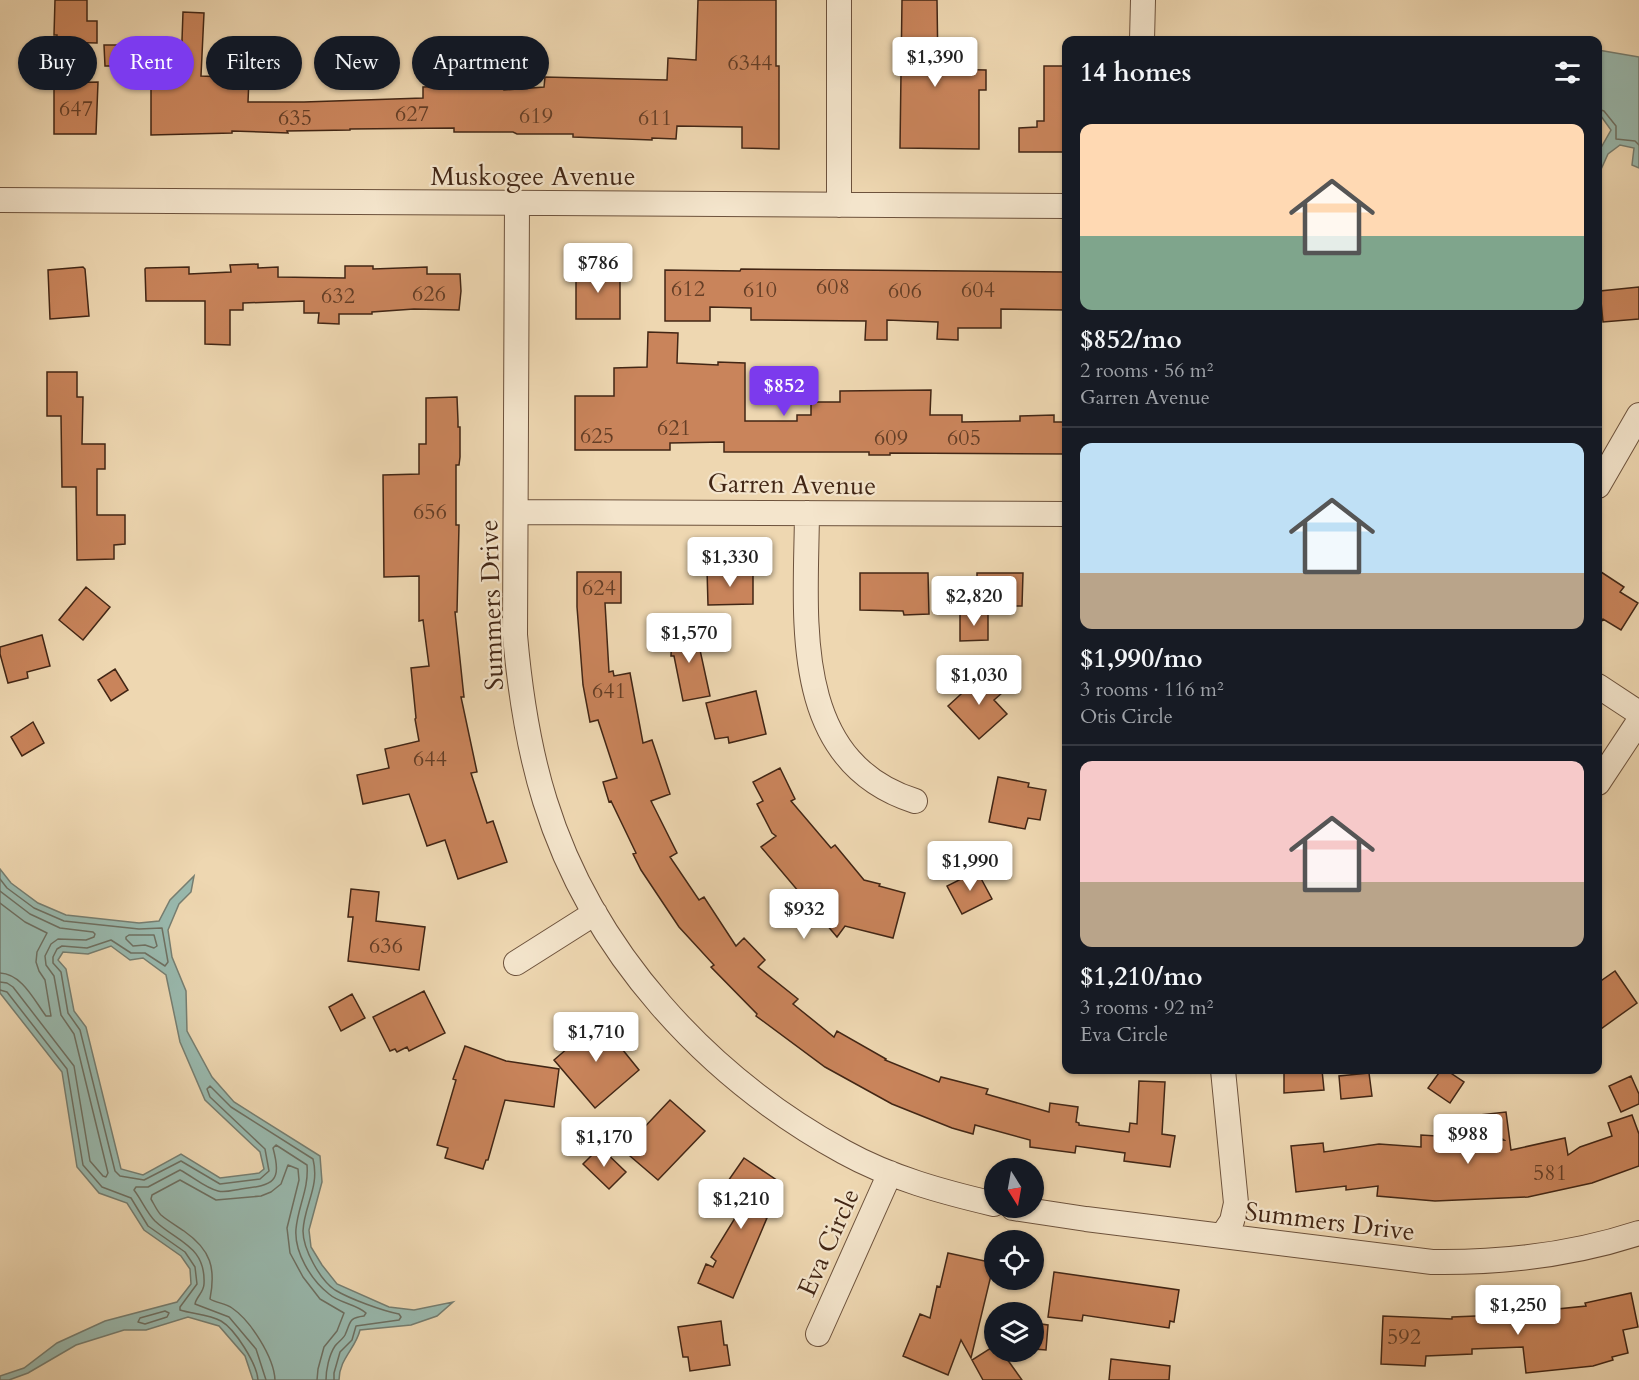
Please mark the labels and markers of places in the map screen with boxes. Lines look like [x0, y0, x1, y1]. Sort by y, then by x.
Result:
pin: $1,390 [886, 37, 984, 88]
pin: $786 [562, 243, 634, 294]
pin: $852 [748, 366, 820, 417]
pin: $1,330 [681, 537, 779, 588]
pin: $2,820 [925, 576, 1023, 627]
pin: $1,570 [640, 613, 738, 664]
pin: $1,030 [930, 655, 1028, 706]
pin: $1,990 [921, 841, 1019, 892]
pin: $932 [768, 889, 840, 940]
pin: $1,710 [547, 1012, 645, 1063]
pin: $988 [1432, 1114, 1504, 1165]
pin: $1,170 [555, 1117, 653, 1168]
pin: $1,210 [692, 1179, 790, 1230]
pin: $1,250 [1469, 1285, 1567, 1336]

